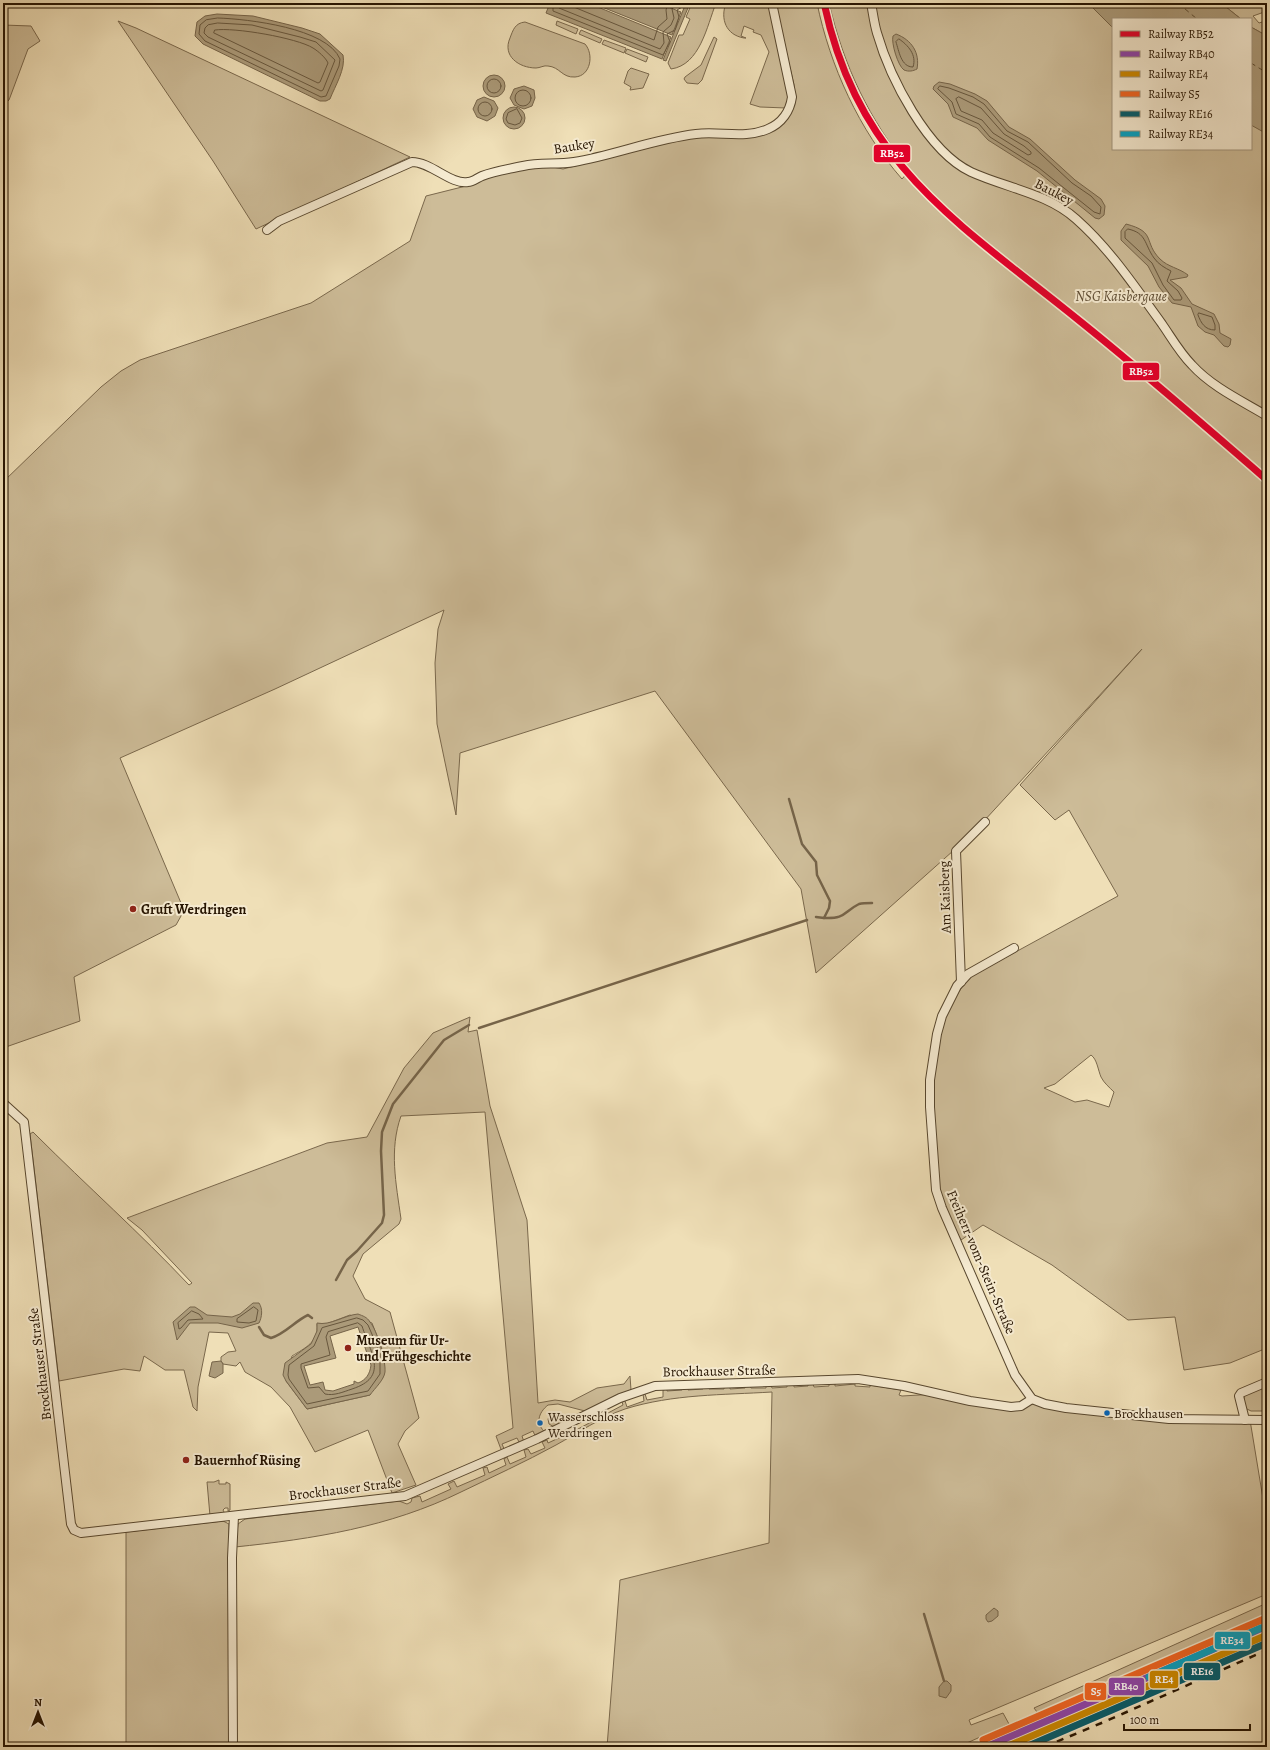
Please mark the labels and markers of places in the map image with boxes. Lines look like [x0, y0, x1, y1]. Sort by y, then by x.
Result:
place label: Gruft Werdringen [141, 900, 246, 919]
marker: Gruft Werdringen [128, 904, 138, 914]
place label: Museum für Ur- und Frühgeschichte [356, 1331, 472, 1366]
marker: Museum für Ur- und Frühgeschichte [343, 1343, 353, 1353]
place label: Brockhausen [1114, 1405, 1183, 1422]
place label: Wasserschloss Werdringen [547, 1408, 624, 1441]
marker: Brockhausen [1102, 1408, 1112, 1418]
marker: Wasserschloss Werdringen [535, 1418, 545, 1428]
place label: Bauernhof Rüsing [194, 1451, 301, 1470]
marker: Bauernhof Rüsing [181, 1455, 191, 1465]

